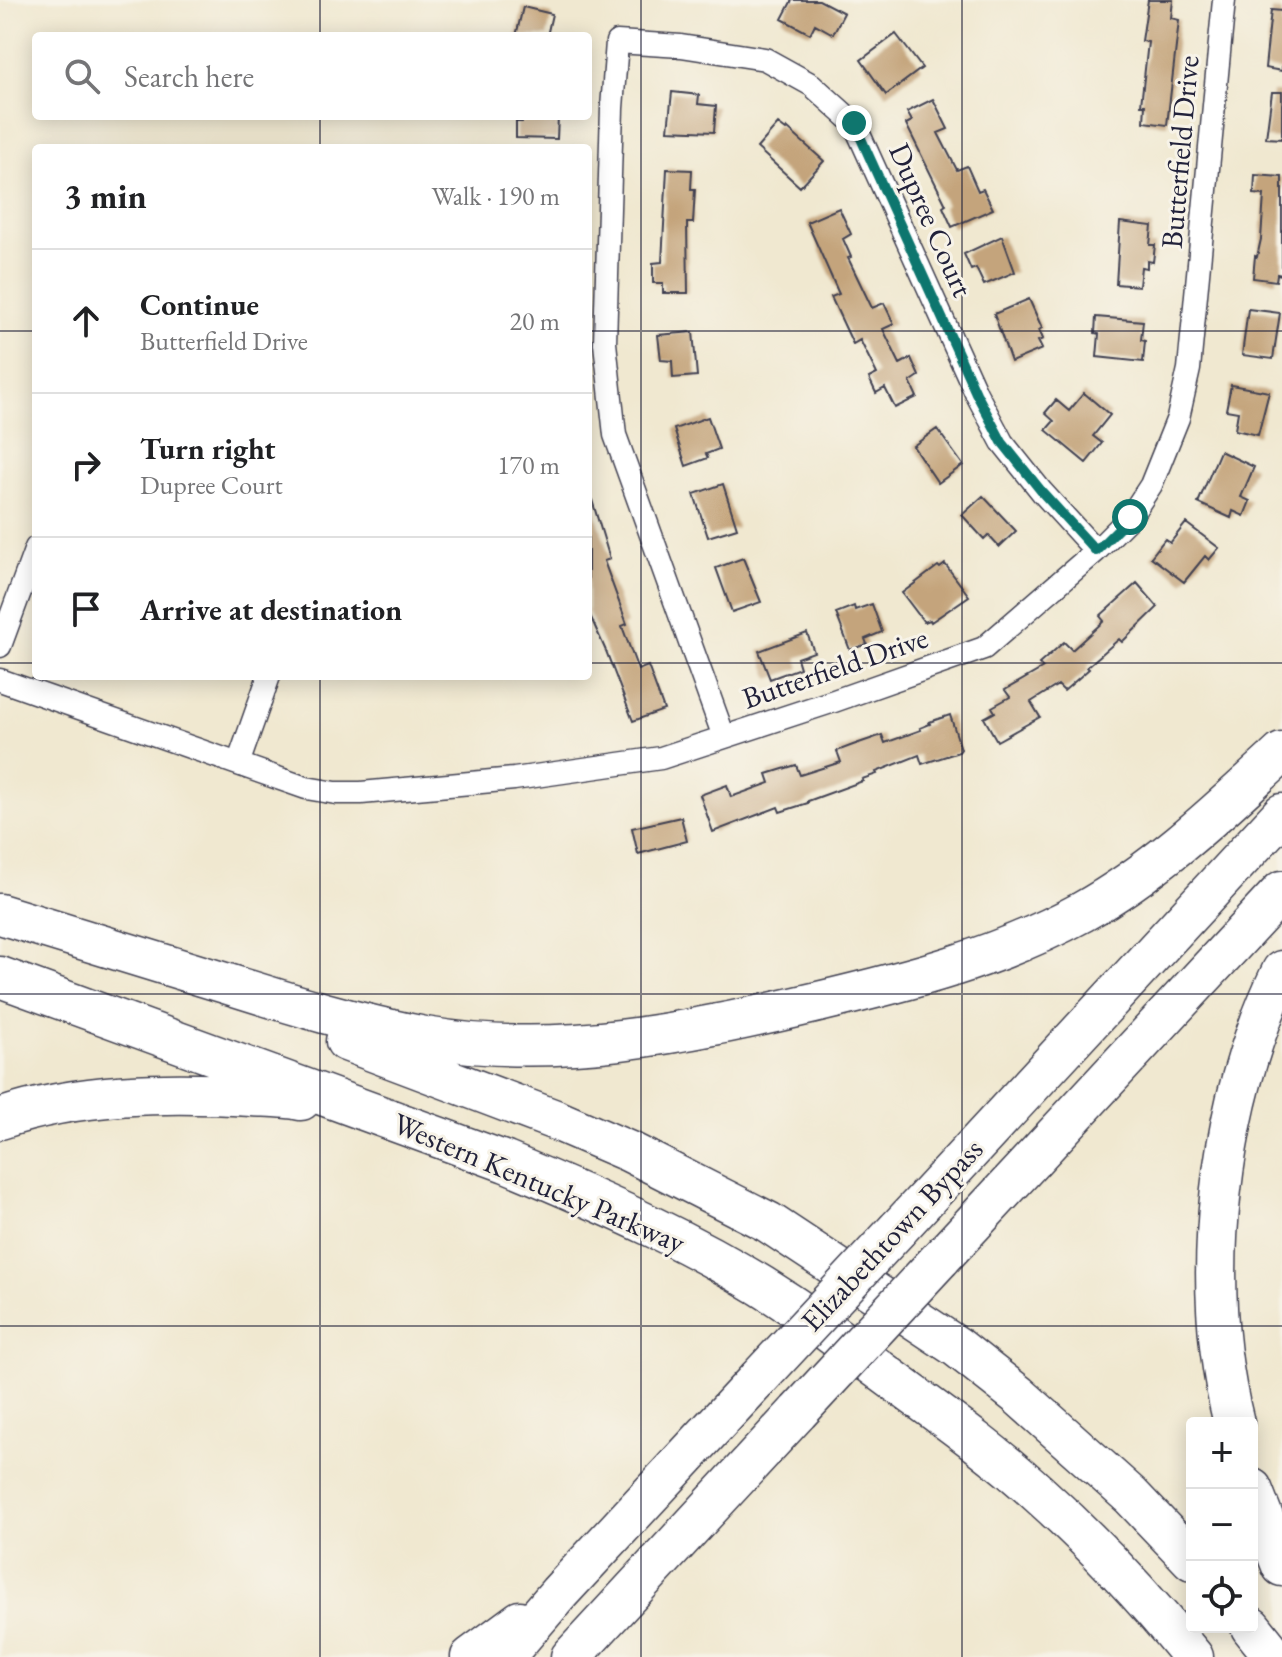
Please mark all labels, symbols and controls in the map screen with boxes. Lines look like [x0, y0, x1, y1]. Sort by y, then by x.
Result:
search box [32, 32, 592, 120]
icon: search [60, 54, 104, 98]
street label: Butterfield Drive [1152, 54, 1207, 250]
text: Search here [124, 57, 254, 96]
route end [836, 105, 872, 141]
street label: Dupree Court [880, 137, 983, 303]
text: 3 min [64, 174, 147, 218]
text: Walk · 190 m [432, 179, 560, 213]
text: Continue [140, 285, 259, 324]
icon: ahead [64, 299, 108, 343]
text: 20 m [510, 304, 560, 338]
text: Butterfield Drive [140, 324, 308, 358]
text: Turn right [140, 429, 276, 468]
icon: right [64, 443, 108, 487]
text: 170 m [497, 448, 560, 482]
text: Dupree Court [140, 468, 283, 502]
route start [1112, 499, 1148, 535]
icon: arrive [64, 587, 108, 631]
text: Arrive at destination [140, 590, 402, 629]
street label: Butterfield Drive [737, 618, 933, 717]
street label: Western Kentucky Parkway [387, 1103, 692, 1262]
street label: Elizabethtown Bypass [792, 1130, 991, 1339]
map controls [1186, 1417, 1258, 1633]
button: + [1186, 1417, 1258, 1489]
button: − [1186, 1489, 1258, 1561]
button: locate [1186, 1561, 1258, 1633]

